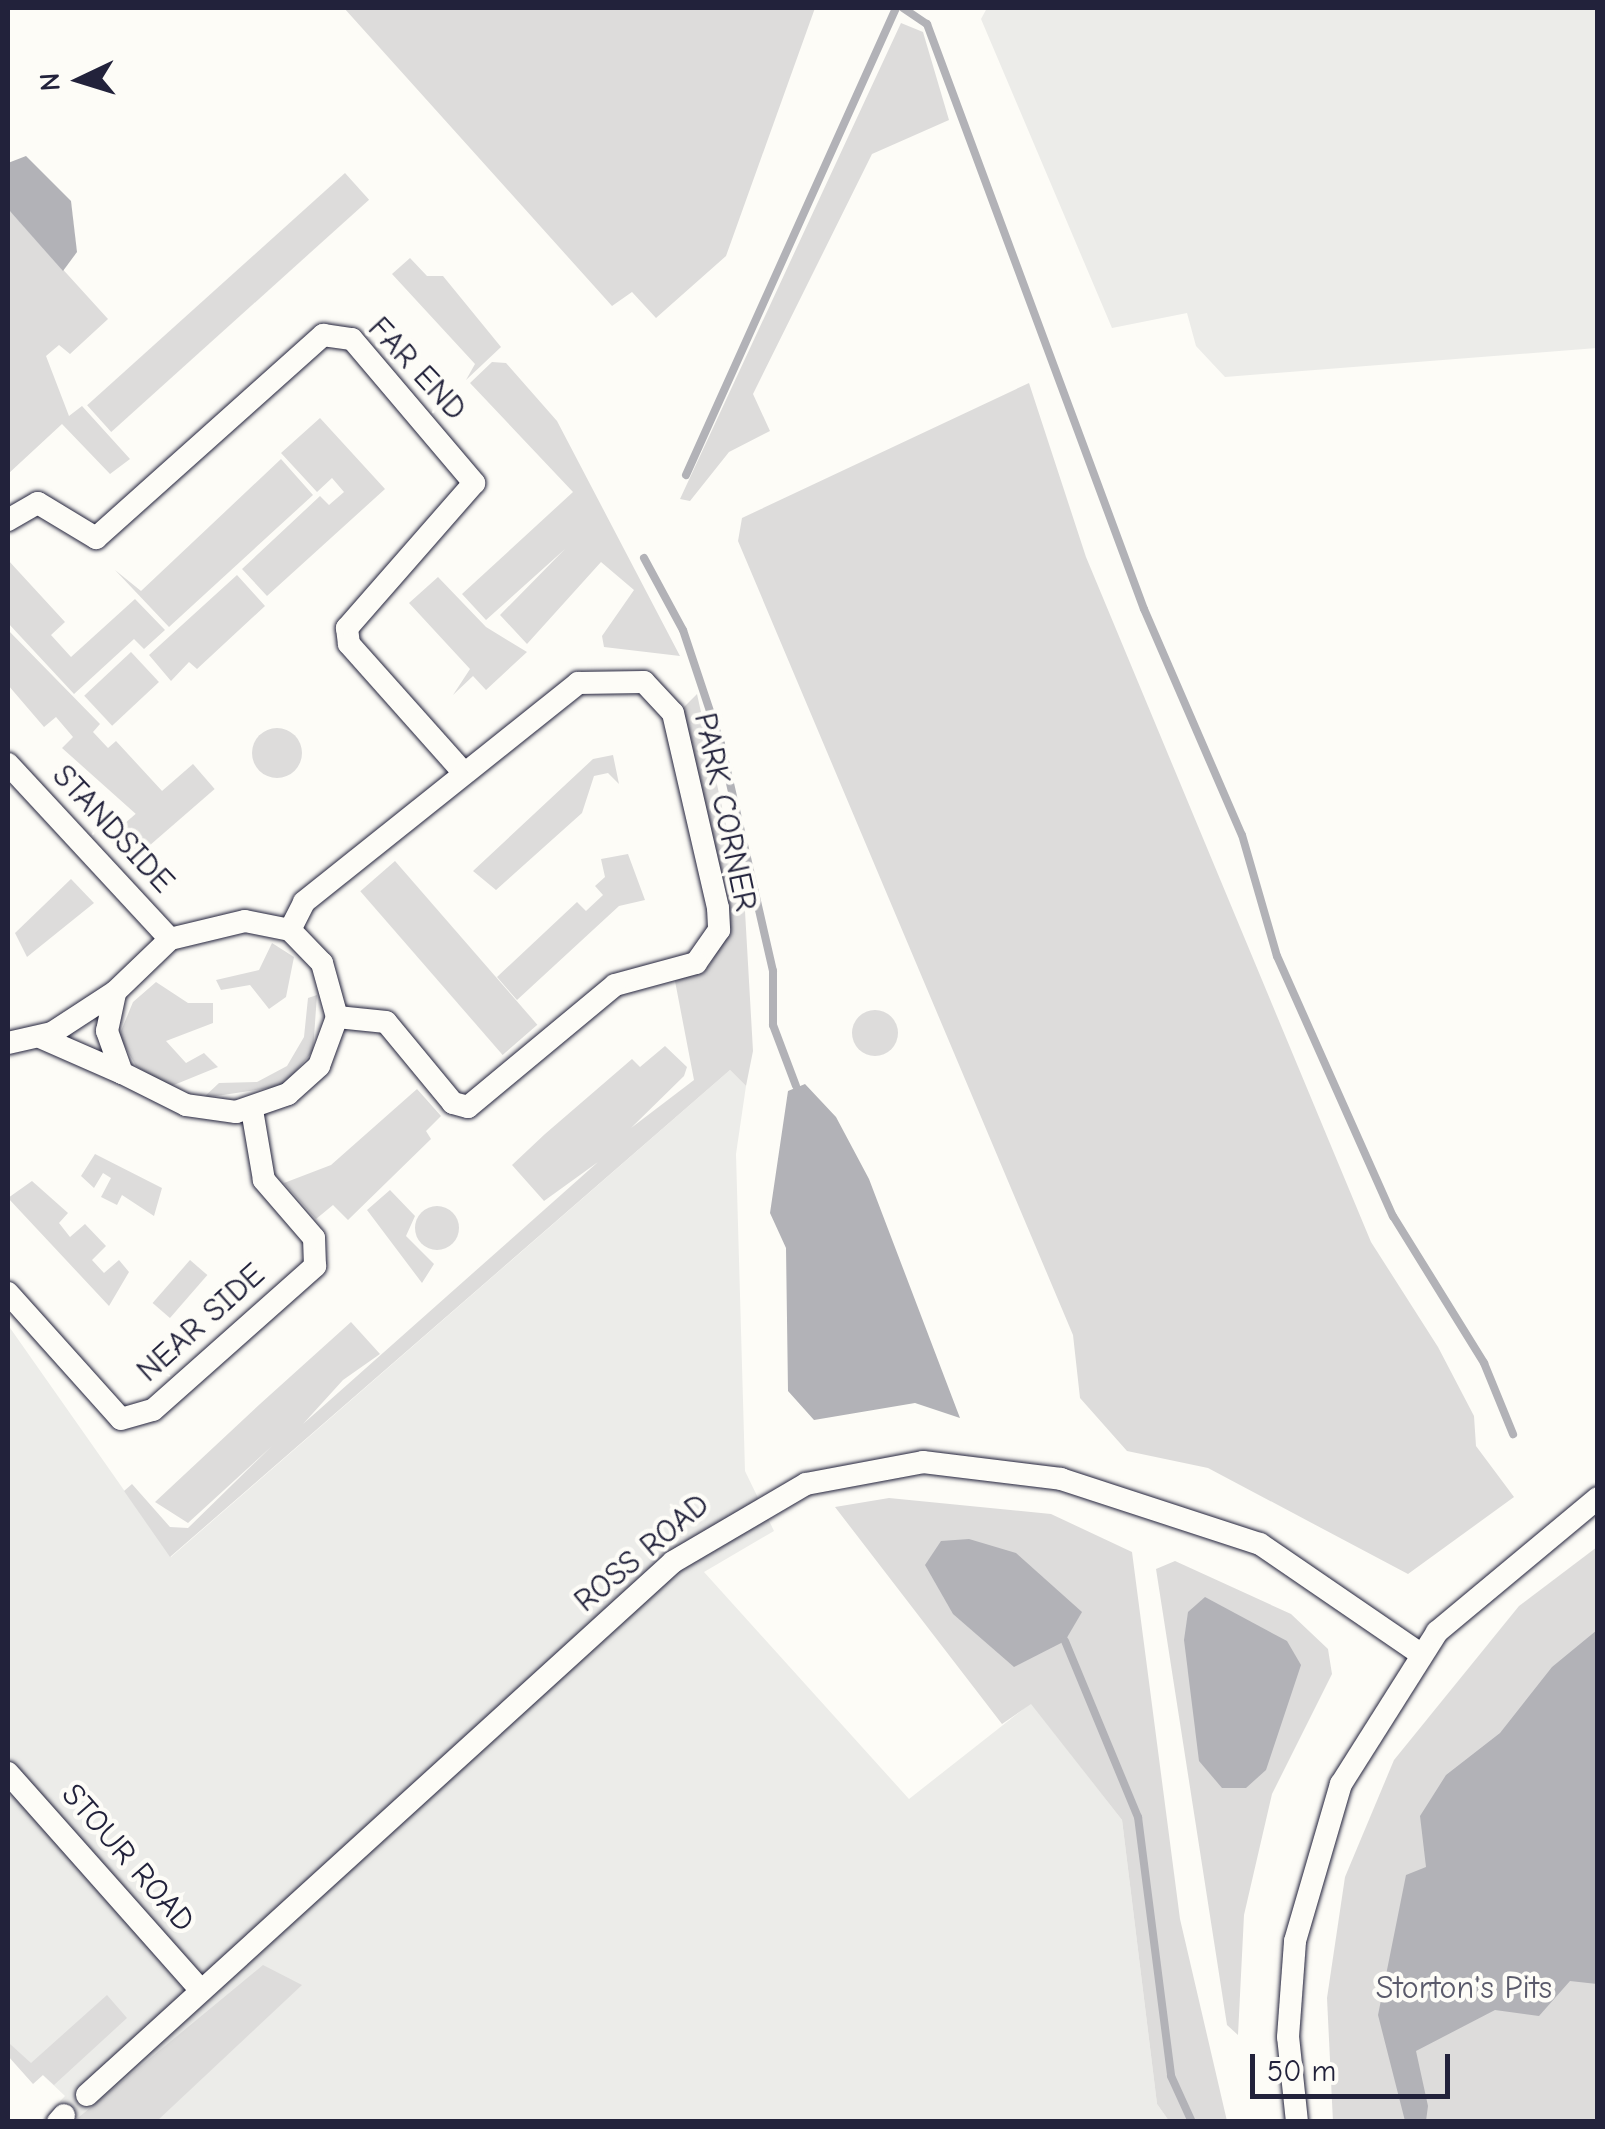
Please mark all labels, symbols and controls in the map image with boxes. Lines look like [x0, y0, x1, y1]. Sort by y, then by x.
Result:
north arrow [30, 30, 130, 130]
text: N [33, 72, 67, 92]
street label: FAR END [360, 309, 474, 429]
street label: PARK CORNER [685, 709, 765, 915]
street label: STANDSIDE [44, 757, 182, 901]
street label: NEAR SIDE [129, 1256, 273, 1390]
street label: ROSS ROAD [567, 1486, 717, 1620]
street label: STOUR ROAD [53, 1776, 203, 1940]
park label: Storton's Pits [1376, 1969, 1552, 2007]
scale bar [1255, 2034, 1455, 2096]
text: 50 m [1267, 2054, 1336, 2089]

